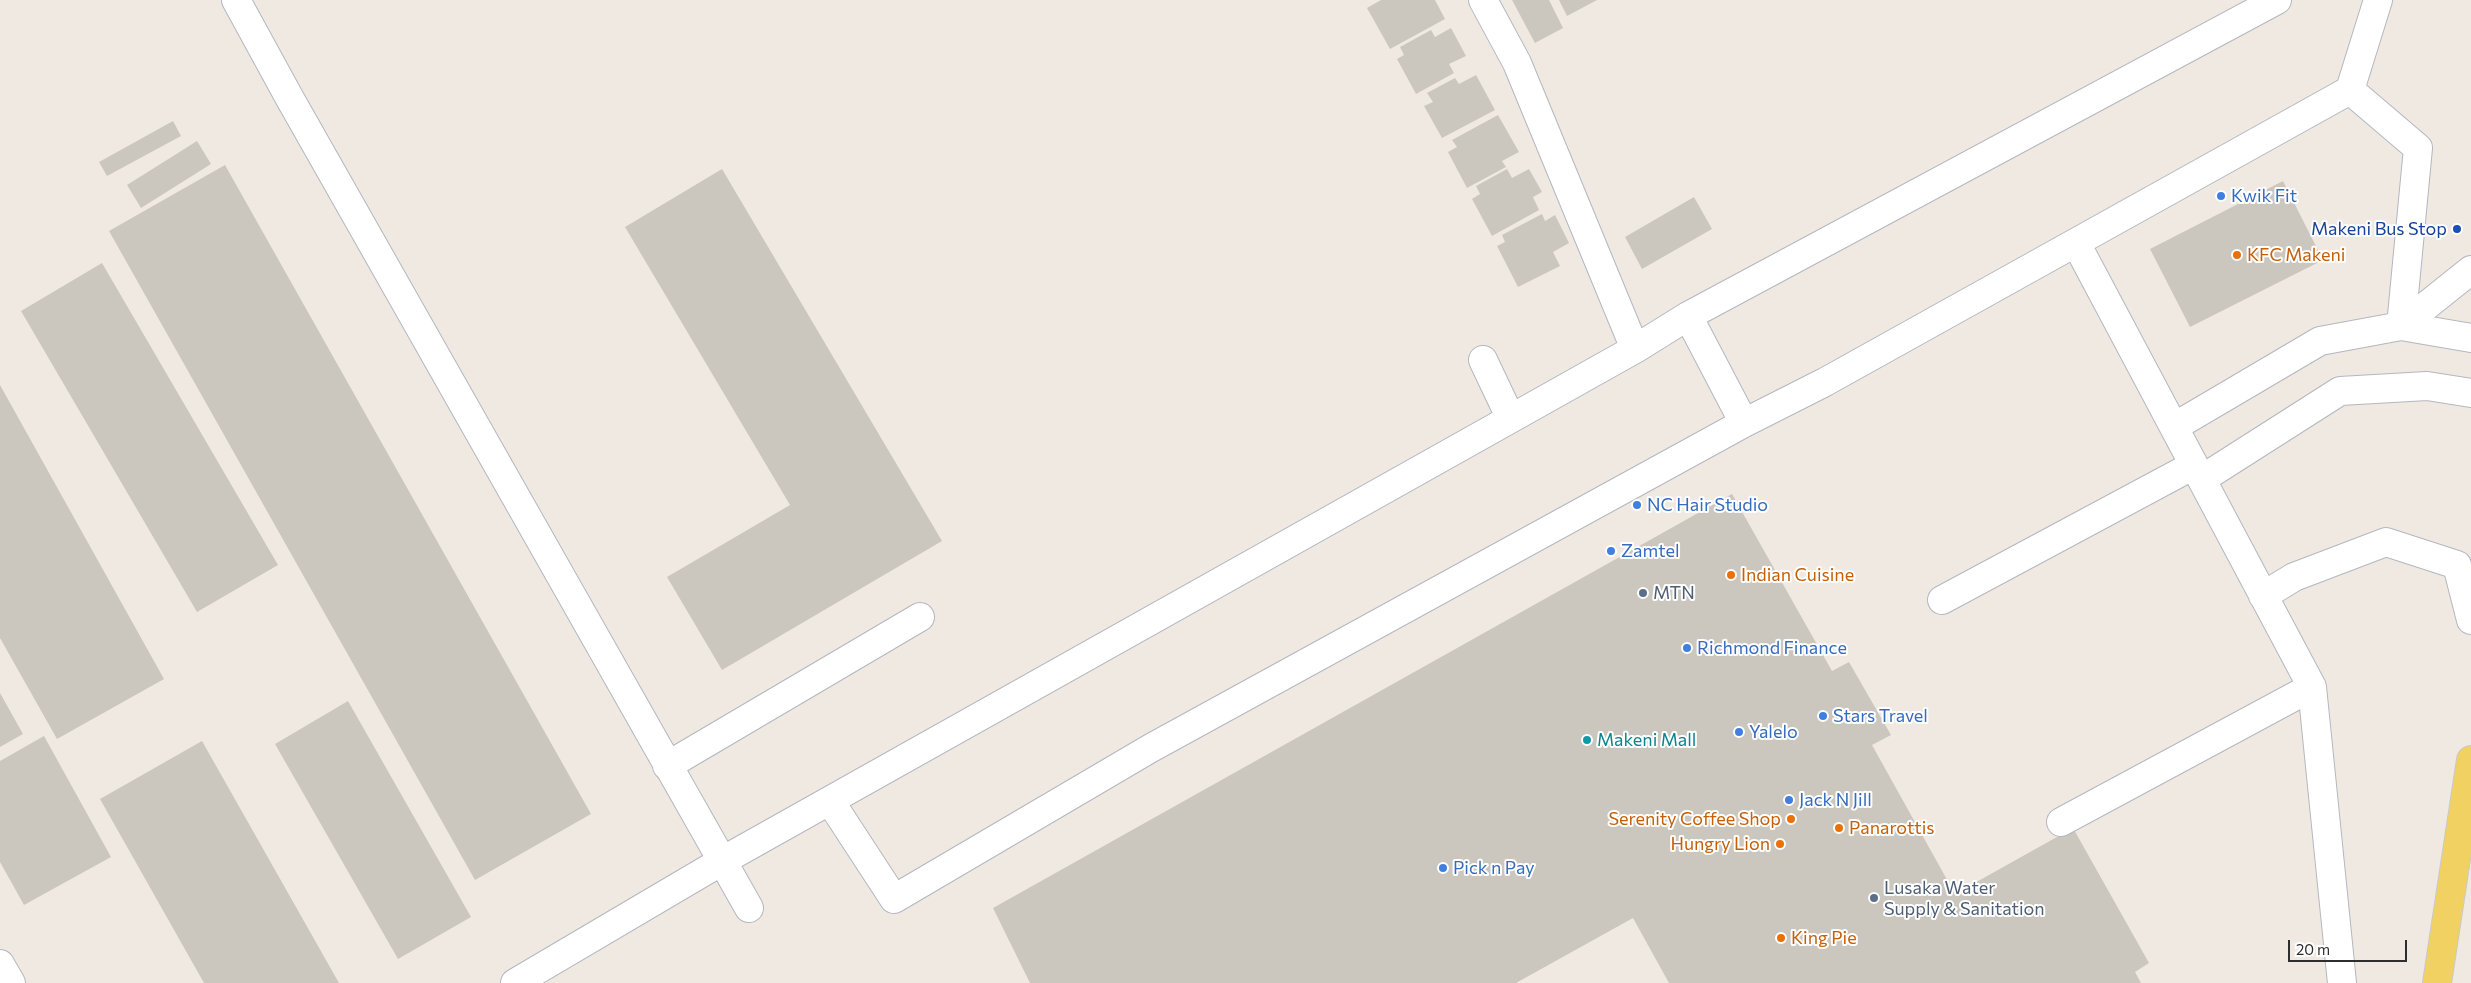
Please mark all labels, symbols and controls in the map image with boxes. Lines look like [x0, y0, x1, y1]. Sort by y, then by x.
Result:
place label: Kwik Fit [2231, 185, 2297, 207]
marker: Kwik Fit [2215, 190, 2227, 202]
place label: Makeni Bus Stop [2311, 218, 2447, 240]
marker: Makeni Bus Stop [2451, 223, 2463, 235]
place label: KFC Makeni [2247, 244, 2345, 266]
marker: KFC Makeni [2231, 249, 2243, 261]
place label: NC Hair Studio [1647, 494, 1768, 516]
marker: NC Hair Studio [1631, 499, 1643, 511]
place label: Zamtel [1621, 540, 1680, 562]
marker: Zamtel [1605, 545, 1617, 557]
place label: Indian Cuisine [1741, 564, 1854, 586]
marker: Indian Cuisine [1725, 569, 1737, 581]
place label: MTN [1653, 582, 1695, 604]
marker: MTN [1637, 587, 1649, 599]
place label: Richmond Finance [1697, 637, 1847, 659]
marker: Richmond Finance [1681, 642, 1693, 654]
place label: Stars Travel [1833, 705, 1928, 727]
marker: Stars Travel [1817, 710, 1829, 722]
place label: Yalelo [1749, 721, 1798, 743]
marker: Yalelo [1733, 726, 1745, 738]
place label: Makeni Mall [1597, 729, 1696, 751]
marker: Makeni Mall [1581, 734, 1593, 746]
place label: Jack N Jill [1799, 789, 1872, 811]
marker: Jack N Jill [1783, 794, 1795, 806]
place label: Serenity Coffee Shop [1608, 808, 1781, 830]
marker: Serenity Coffee Shop [1785, 813, 1797, 825]
place label: Panarottis [1849, 817, 1935, 839]
marker: Panarottis [1833, 822, 1845, 834]
place label: Hungry Lion [1670, 833, 1770, 855]
marker: Hungry Lion [1774, 838, 1786, 850]
place label: Pick n Pay [1453, 857, 1535, 879]
marker: Pick n Pay [1437, 862, 1449, 874]
place label: Lusaka Water Supply & Sanitation [1884, 877, 2045, 920]
marker: Lusaka Water Supply & Sanitation [1868, 892, 1880, 904]
place label: King Pie [1791, 927, 1857, 949]
scale bar [2291, 930, 2410, 962]
marker: King Pie [1775, 932, 1787, 944]
text: 20 m [2296, 940, 2330, 958]

